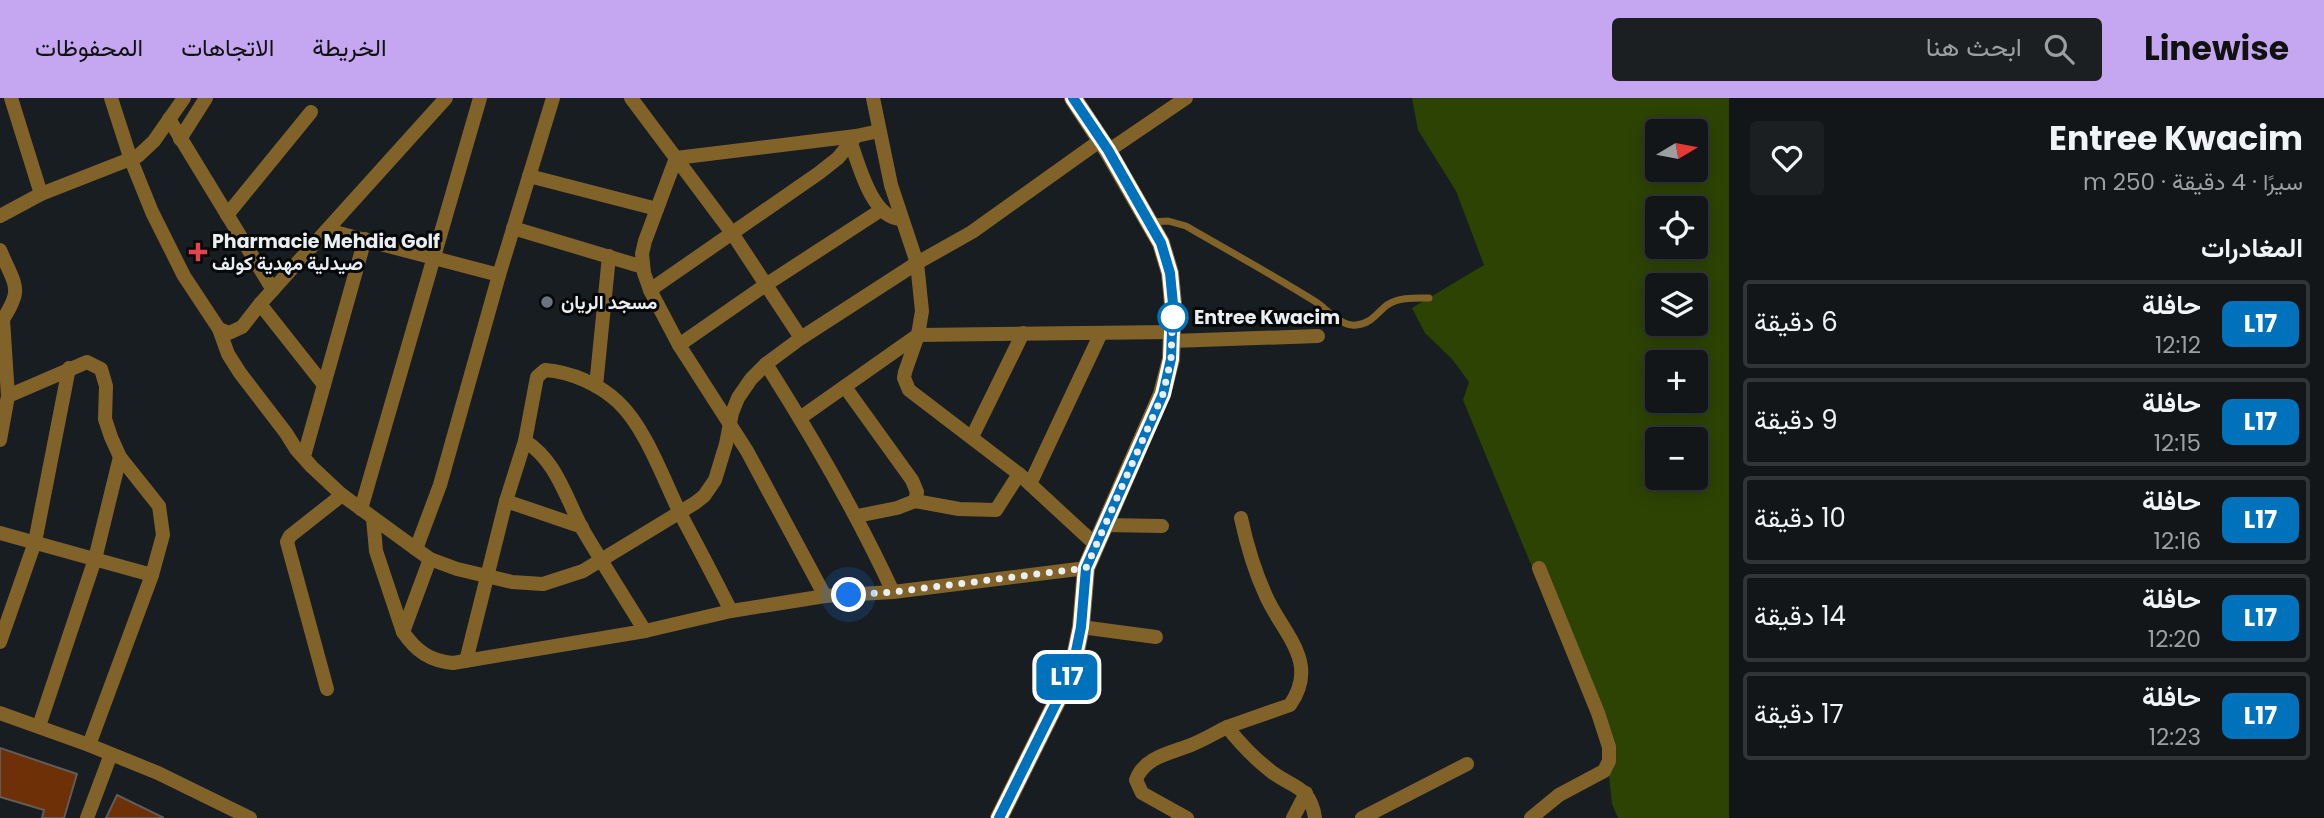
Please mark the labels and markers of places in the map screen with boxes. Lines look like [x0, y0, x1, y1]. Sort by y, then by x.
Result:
place label: Pharmacie Mehdia Golf صيدلية مهدية كولف [212, 228, 440, 277]
marker: Pharmacie Mehdia Golf صيدلية مهدية كولف [190, 244, 206, 260]
place label: مسجد الريان [561, 289, 657, 316]
marker: مسجد الريان [539, 294, 555, 310]
marker: Entree Kwacim [1158, 302, 1188, 332]
place label: Entree Kwacim [1194, 304, 1340, 331]

